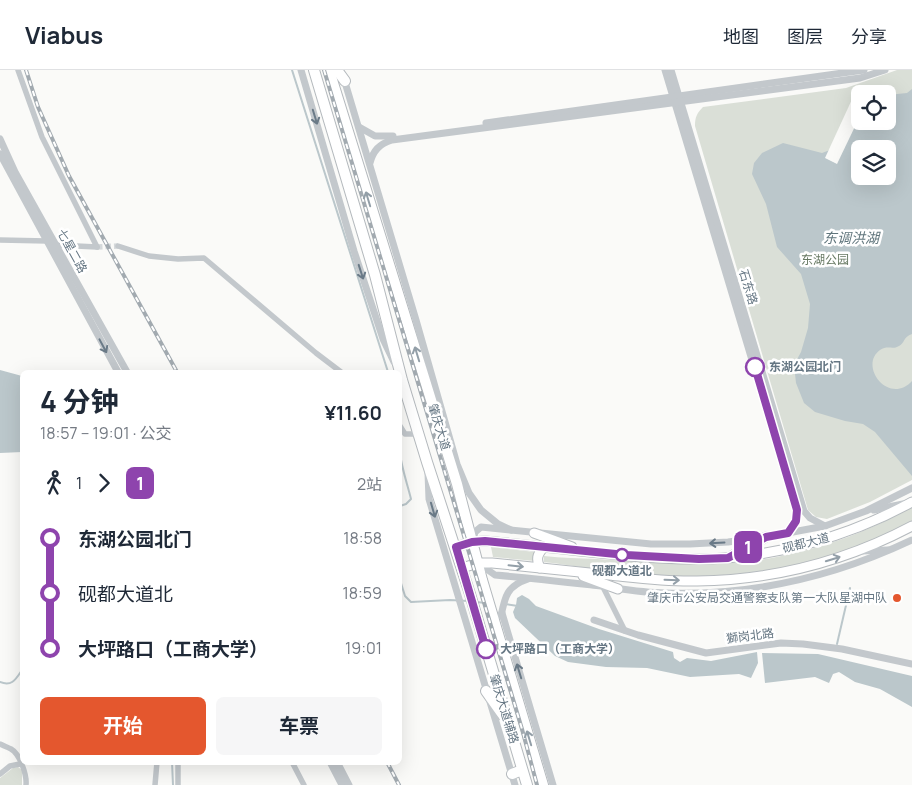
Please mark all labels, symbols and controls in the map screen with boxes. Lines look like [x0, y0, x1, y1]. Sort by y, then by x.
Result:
text: Viabus [25, 18, 103, 51]
text: 地图 [723, 24, 759, 48]
text: 图层 [787, 24, 823, 48]
text: 分享 [851, 24, 887, 48]
map controls [851, 85, 896, 185]
button: locate [851, 85, 896, 130]
one-way arrow [310, 108, 320, 124]
button: layers [851, 140, 896, 185]
one-way arrow [363, 191, 373, 207]
street label: 七星二路 [53, 226, 92, 276]
water label: 东调洪湖 [823, 228, 881, 247]
park label: 东湖公园 [801, 251, 849, 268]
one-way arrow [357, 264, 367, 280]
street label: 石东路 [735, 267, 762, 307]
one-way arrow [99, 338, 109, 352]
one-way arrow [411, 346, 421, 362]
marker: 东湖公园北门 [745, 357, 765, 377]
place label: 东湖公园北门 [769, 358, 841, 375]
text: 4 分钟 [40, 382, 119, 420]
text: ¥11.60 [324, 400, 382, 426]
street label: 肇庆大道 [424, 401, 455, 452]
text: 18:57 – 19:01 · 公交 [40, 422, 172, 444]
icon: walk [40, 469, 68, 497]
icon: forward [90, 469, 118, 497]
text: 1 [136, 471, 144, 495]
text: 1 [76, 472, 82, 494]
text: 2站 [357, 473, 382, 495]
one-way arrow [428, 502, 438, 518]
text: 东湖公园北门 [78, 526, 192, 552]
text: 18:58 [343, 527, 382, 549]
street label: 砚都大道 [781, 528, 831, 557]
line badge: 1 [732, 531, 764, 563]
text: 1 [744, 535, 752, 559]
one-way arrow [710, 538, 726, 547]
marker: 砚都大道北 [615, 548, 629, 562]
one-way arrow [824, 554, 840, 563]
one-way arrow [508, 561, 524, 570]
place label: 砚都大道北 [592, 562, 652, 579]
one-way arrow [664, 576, 680, 585]
text: 砚都大道北 [78, 581, 173, 607]
text: 18:59 [343, 582, 382, 604]
place label: 肇庆市公安局交通警察支队第一大队星湖中队 [647, 589, 887, 606]
marker: 肇庆市公安局交通警察支队第一大队星湖中队 [891, 592, 903, 604]
street label: 獅岗北路 [725, 624, 775, 647]
text: 大坪路口（工商大学） [78, 636, 268, 662]
text: 19:01 [345, 637, 382, 659]
marker: 大坪路口（工商大学） [476, 639, 496, 659]
place label: 大坪路口（工商大学） [500, 640, 620, 657]
one-way arrow [513, 664, 523, 680]
street label: 肇庆大道辅路 [486, 672, 523, 746]
button: 开始 [40, 697, 206, 755]
button: 车票 [216, 697, 382, 755]
one-way arrow [524, 731, 534, 747]

